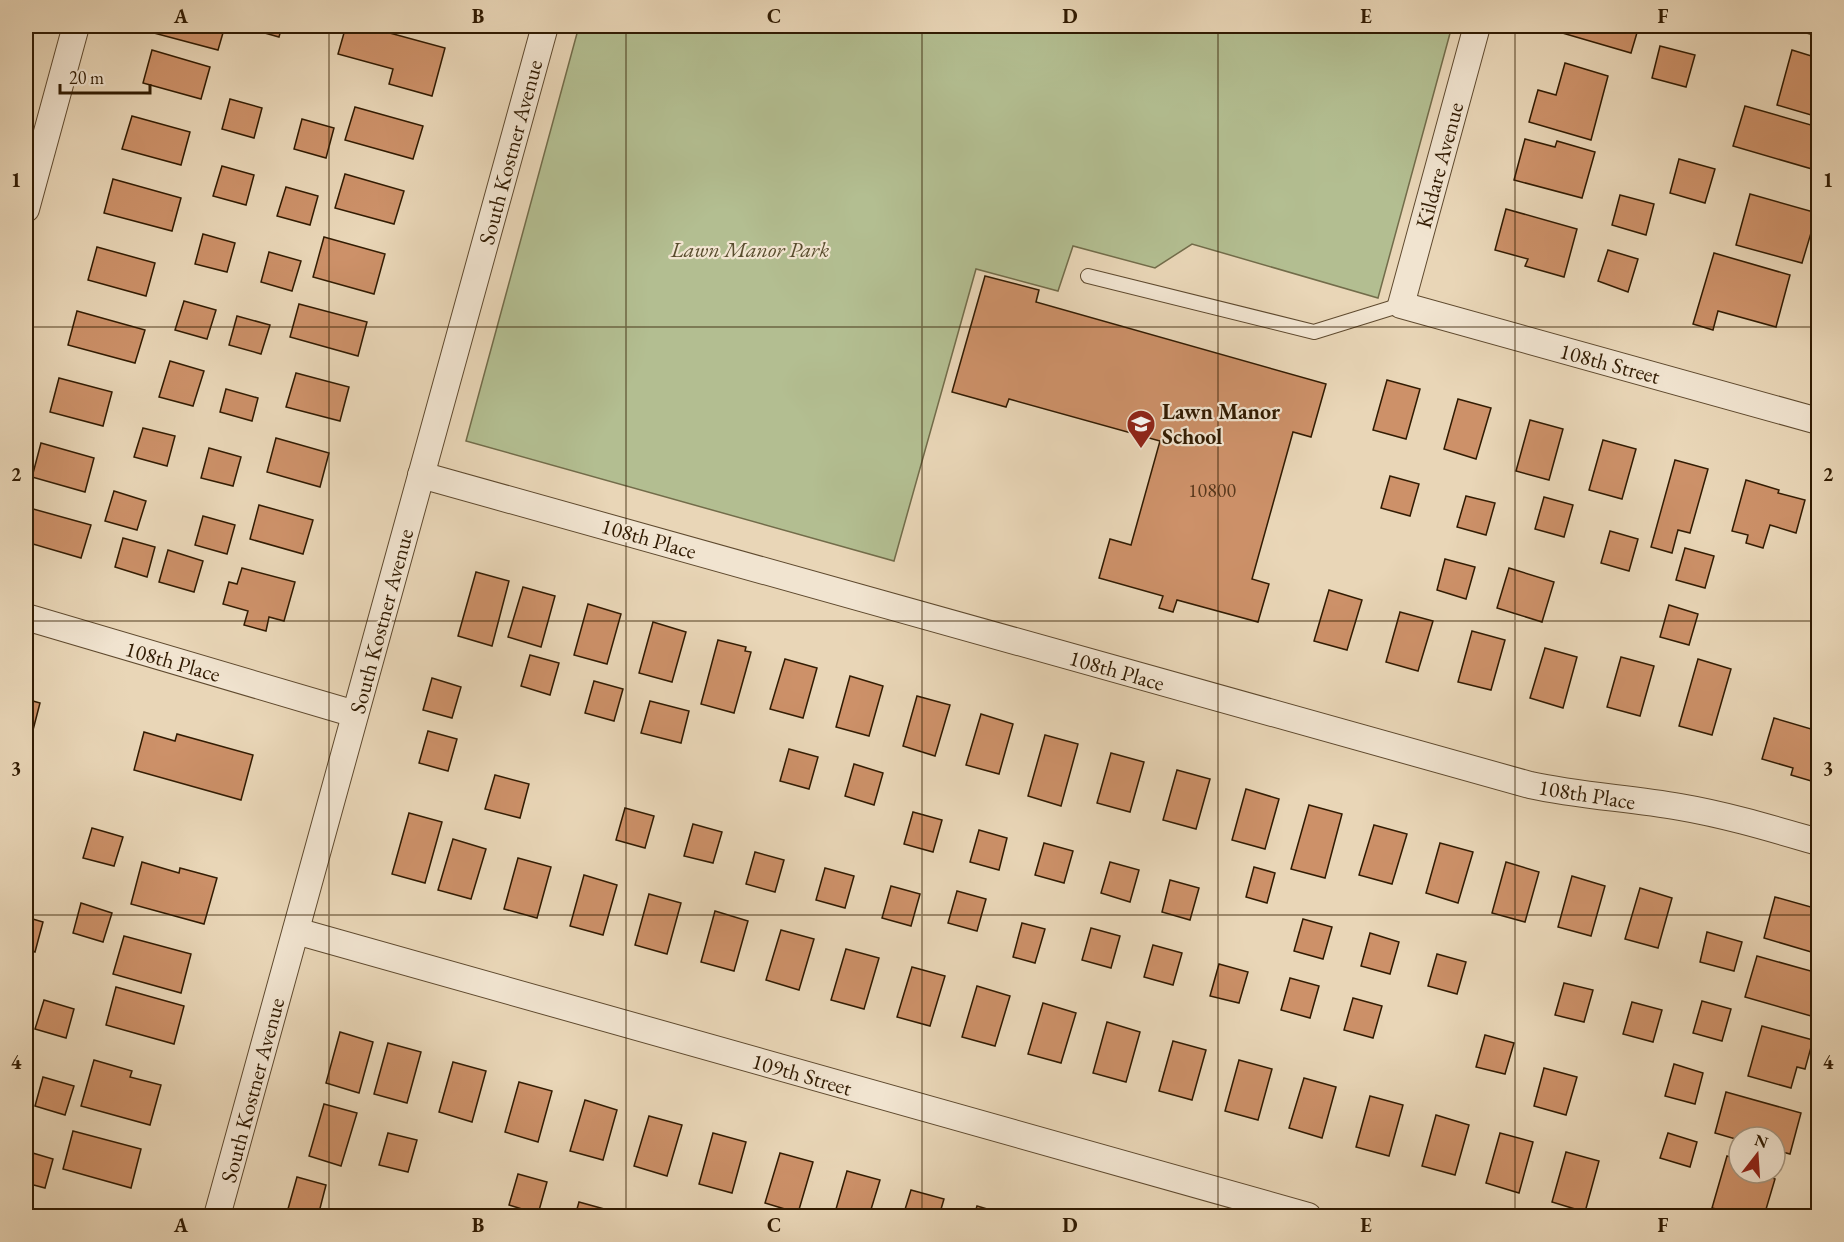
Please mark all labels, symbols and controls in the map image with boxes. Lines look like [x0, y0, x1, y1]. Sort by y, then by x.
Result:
text: A [173, 3, 189, 29]
text: B [472, 3, 484, 29]
text: C [767, 3, 781, 29]
text: D [1062, 3, 1078, 29]
text: E [1360, 3, 1372, 29]
text: F [1658, 3, 1669, 29]
street label: South Kostner Avenue [472, 56, 549, 248]
scale bar [60, 57, 150, 95]
text: 20 m [69, 66, 104, 89]
street label: Kildare Avenue [1409, 99, 1470, 231]
text: 1 [11, 167, 21, 193]
text: 1 [1823, 167, 1833, 193]
park label: Lawn Manor Park [670, 235, 829, 264]
street label: 108th Street [1557, 336, 1663, 391]
place label: Lawn Manor School [1162, 397, 1281, 451]
school or university icon: Lawn Manor School [1125, 408, 1157, 450]
text: 2 [11, 461, 22, 487]
text: 2 [1823, 461, 1834, 487]
house number: 10800 [1188, 477, 1236, 503]
street label: 108th Place [598, 511, 700, 566]
street label: South Kostner Avenue [343, 525, 420, 717]
street label: 108th Place [122, 634, 224, 689]
street label: 108th Place [1066, 643, 1168, 698]
text: 3 [11, 755, 21, 781]
text: 3 [1823, 755, 1833, 781]
street label: 108th Place [1536, 773, 1638, 817]
street label: South Kostner Avenue [214, 994, 291, 1186]
street label: 109th Street [749, 1046, 855, 1103]
text: 4 [11, 1049, 22, 1075]
text: 4 [1823, 1049, 1834, 1075]
north arrow [1727, 1125, 1787, 1185]
text: N [1752, 1129, 1771, 1153]
text: A [173, 1212, 189, 1238]
text: B [472, 1212, 484, 1238]
text: C [767, 1212, 781, 1238]
text: D [1062, 1212, 1078, 1238]
text: E [1360, 1212, 1372, 1238]
text: F [1658, 1212, 1669, 1238]

